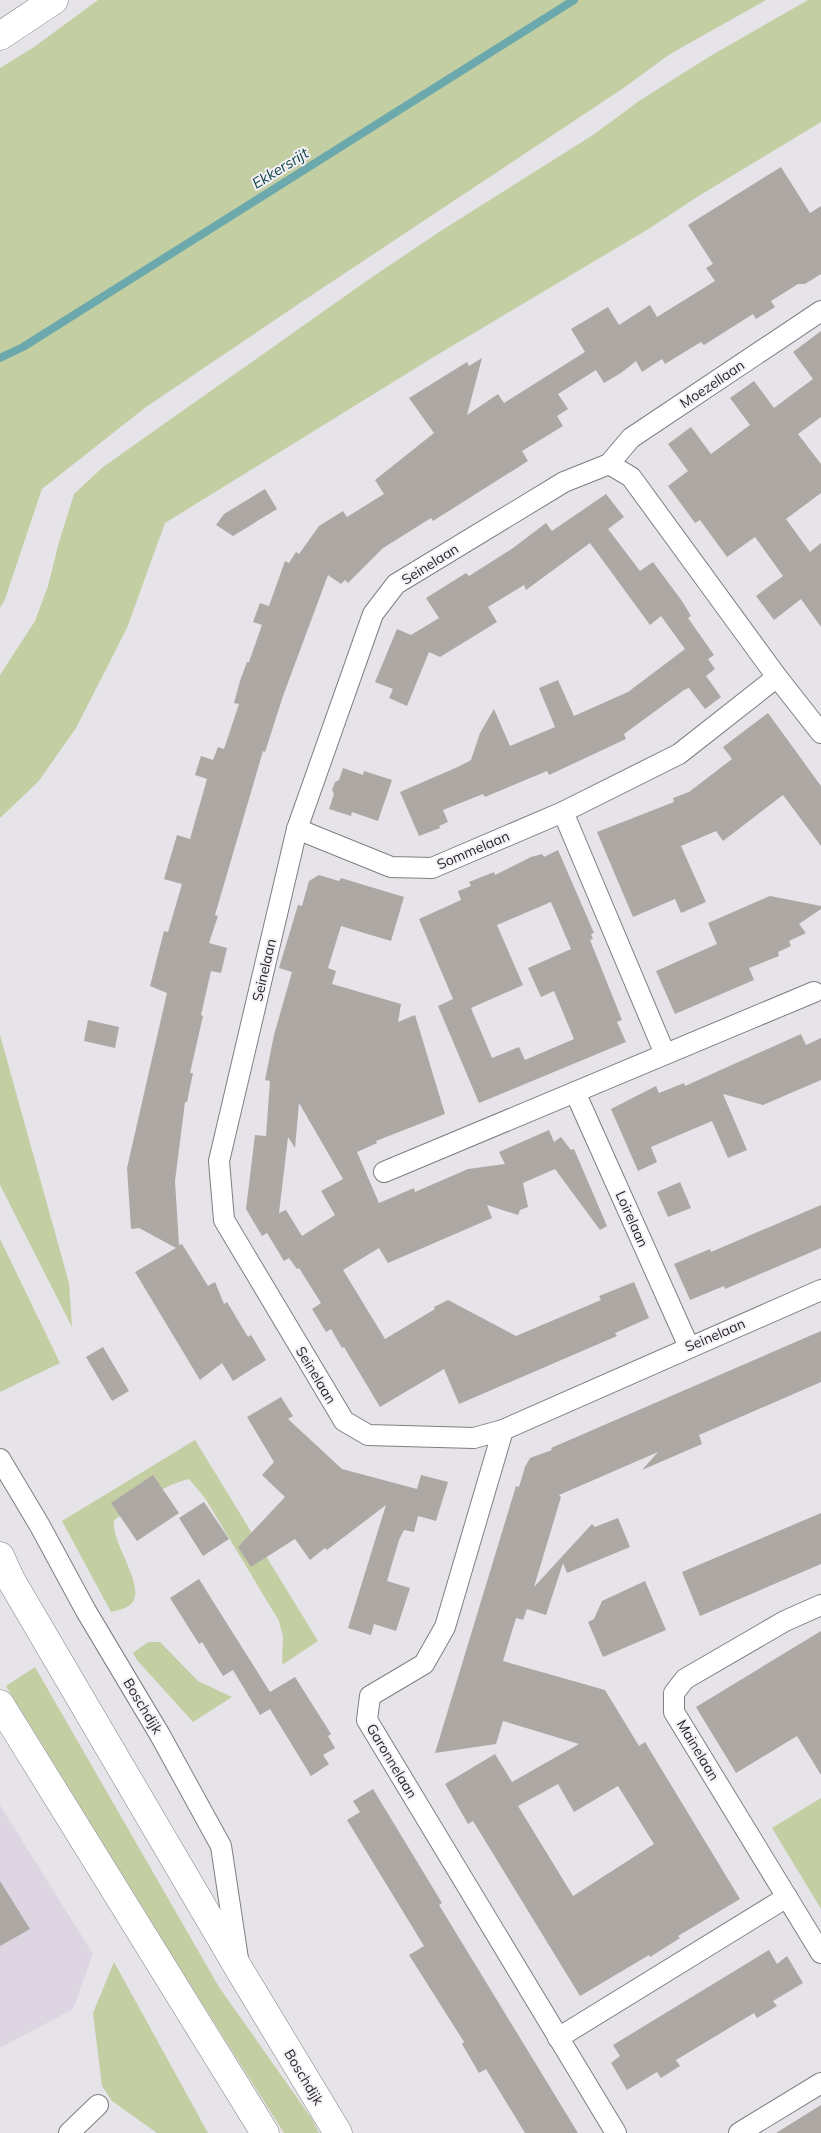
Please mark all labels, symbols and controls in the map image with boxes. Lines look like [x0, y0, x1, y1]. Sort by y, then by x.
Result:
water label: Ekkersrijt [248, 143, 312, 193]
street label: Moezellaan [676, 356, 748, 412]
street label: Seinelaan [398, 539, 462, 589]
street label: Sommelaan [434, 827, 512, 873]
street label: Seinelaan [248, 937, 280, 1003]
street label: Loirelaan [612, 1188, 652, 1250]
street label: Seinelaan [682, 1314, 748, 1356]
street label: Seinelaan [292, 1343, 340, 1407]
street label: Boschdijk [119, 1675, 167, 1738]
street label: Mainelaan [673, 1716, 723, 1784]
street label: Garonnelaan [363, 1720, 421, 1802]
street label: Boschdijk [280, 2046, 328, 2109]

